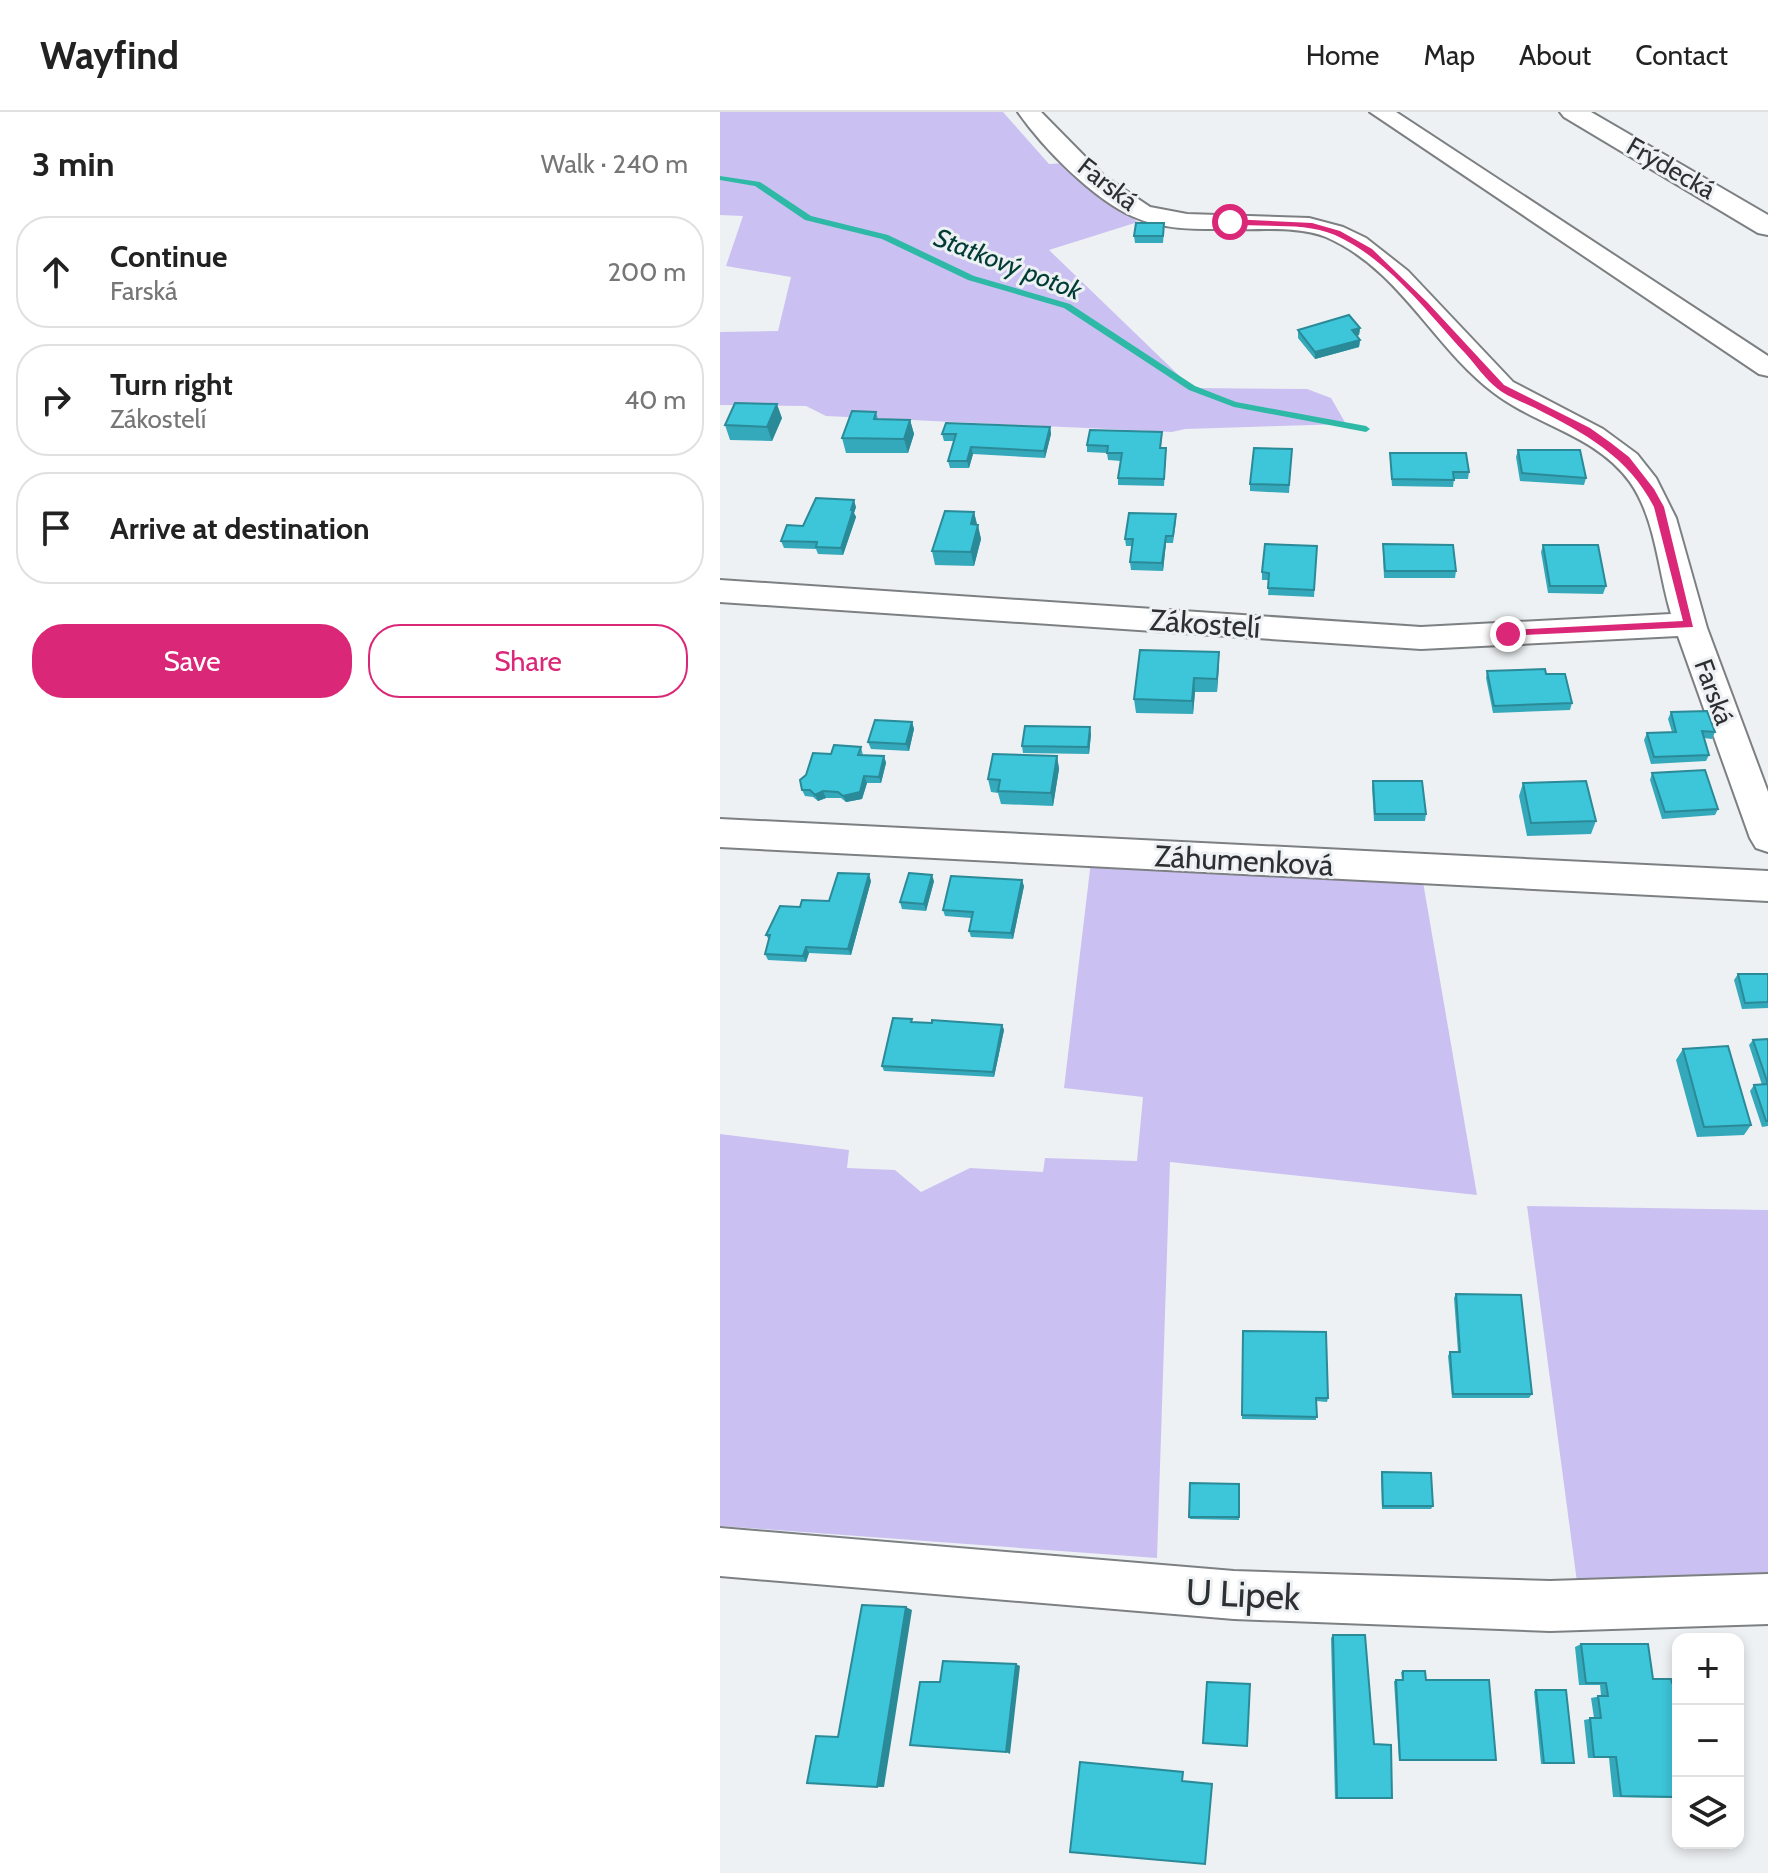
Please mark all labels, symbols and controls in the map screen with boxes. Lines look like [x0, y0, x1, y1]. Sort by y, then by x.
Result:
text: Wayfind [40, 32, 179, 79]
text: Home [1306, 38, 1379, 72]
text: Map [1423, 38, 1475, 72]
text: About [1519, 38, 1591, 72]
text: Contact [1635, 38, 1728, 72]
street label: Frýdecká [1621, 130, 1721, 206]
text: 3 min [32, 143, 114, 185]
text: Walk · 240 m [541, 148, 688, 180]
street label: Farská [1072, 151, 1145, 218]
route start [1212, 204, 1248, 240]
water label: Statkový potok [930, 221, 1087, 307]
text: Continue [110, 238, 227, 275]
icon: ahead [34, 250, 78, 294]
text: 200 m [607, 256, 686, 288]
text: Farská [110, 275, 178, 307]
text: Turn right [110, 366, 233, 403]
icon: right [34, 378, 78, 422]
text: 40 m [624, 384, 686, 416]
text: Zákostelí [110, 403, 206, 435]
icon: arrive [34, 506, 78, 550]
text: Arrive at destination [110, 510, 370, 547]
street label: Zákostelí [1148, 601, 1262, 646]
route end [1490, 616, 1526, 652]
button: Save [32, 624, 352, 698]
button: Share [368, 624, 688, 698]
street label: Farská [1687, 655, 1741, 730]
street label: Záhumenková [1154, 837, 1335, 884]
street label: U Lipek [1185, 1569, 1302, 1619]
map controls [1672, 1633, 1744, 1849]
button: + [1672, 1633, 1744, 1705]
button: − [1672, 1705, 1744, 1777]
button: layers [1672, 1777, 1744, 1849]

